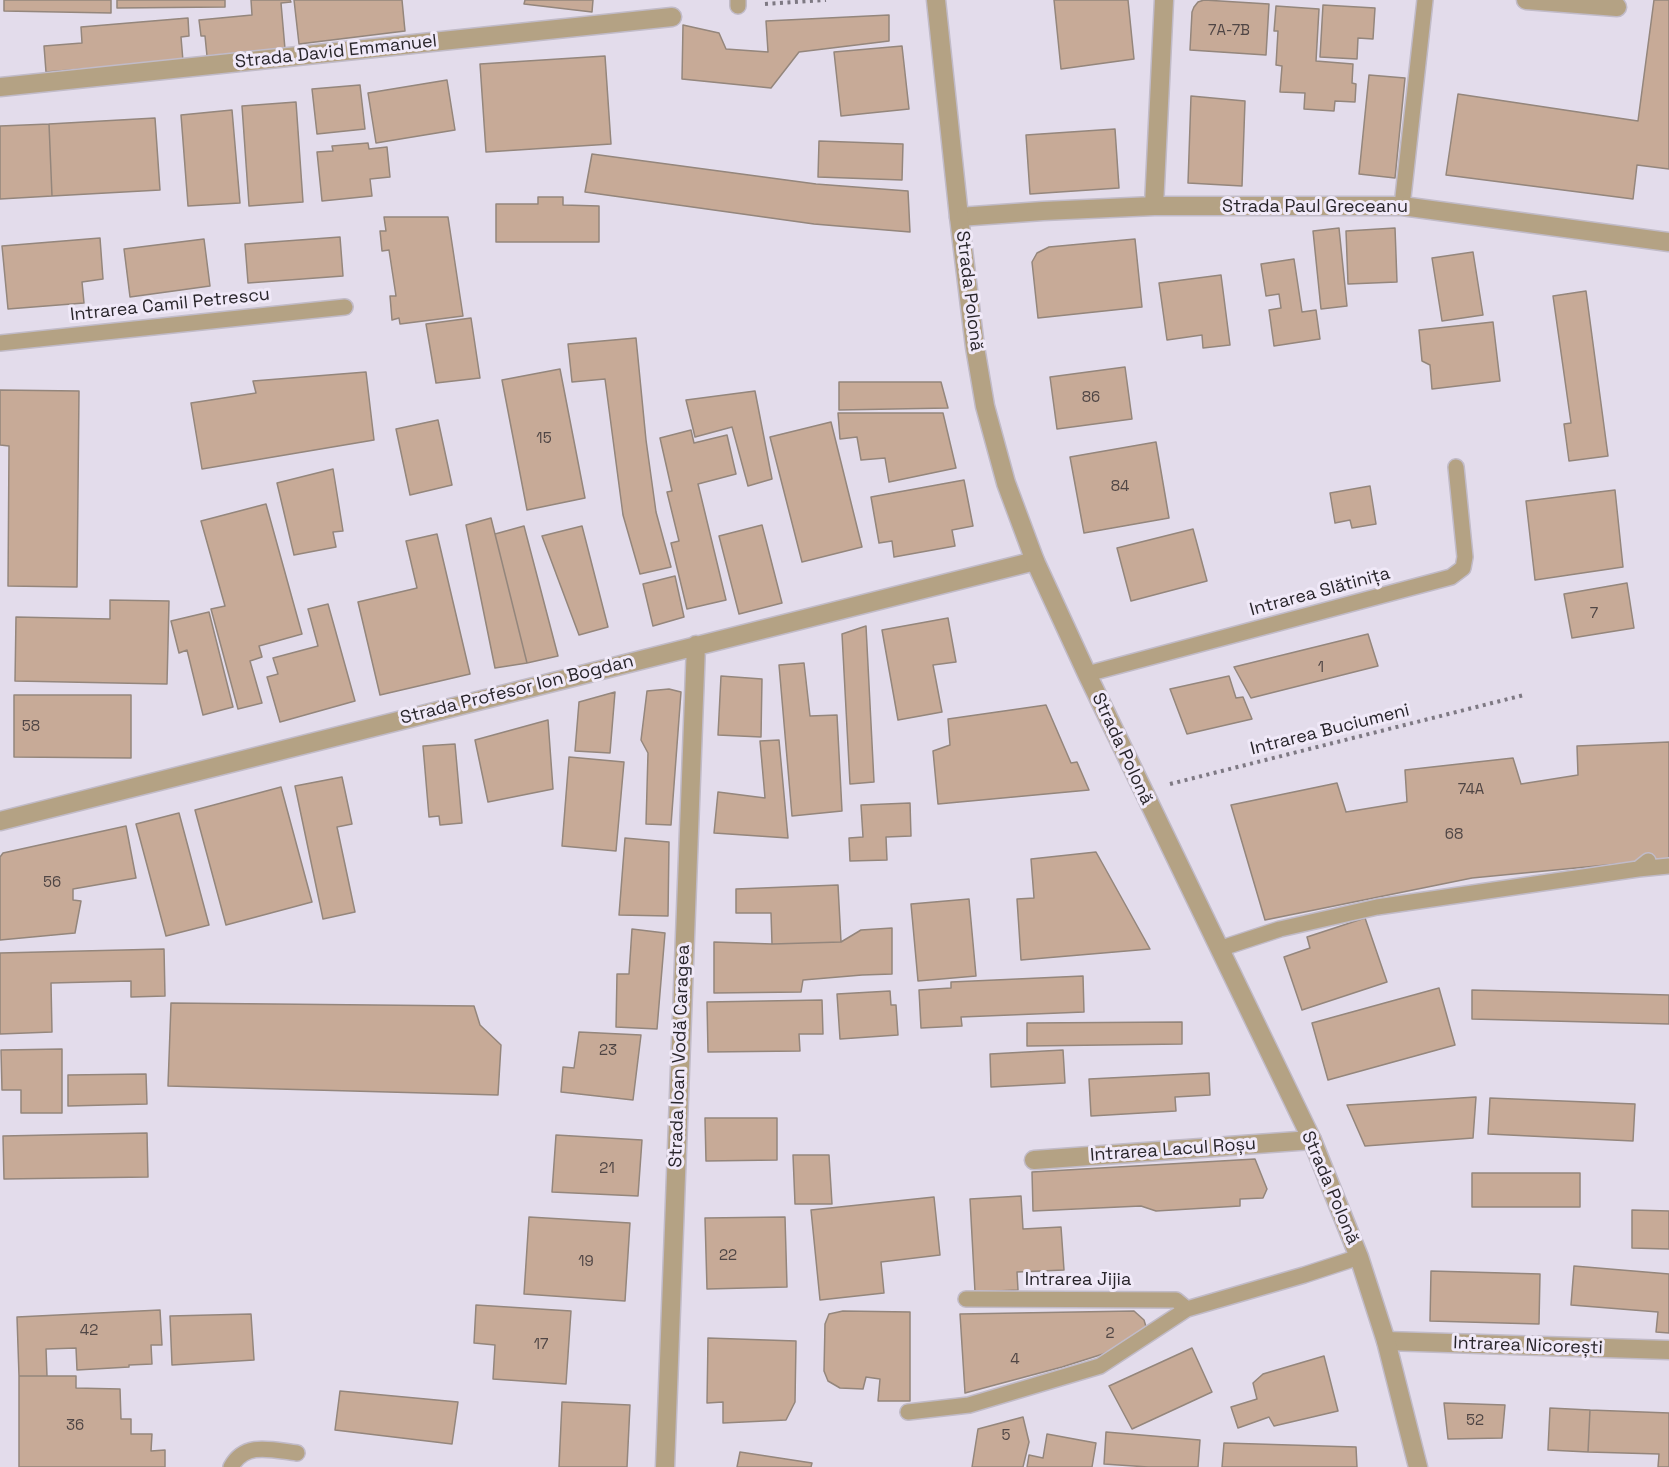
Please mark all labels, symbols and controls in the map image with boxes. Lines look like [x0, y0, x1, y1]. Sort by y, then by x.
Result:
house number: 7A-7B [1208, 22, 1250, 40]
street label: Strada David Emmanuel [234, 31, 438, 73]
street label: Strada Paul Greceanu [1222, 196, 1408, 218]
street label: Strada Polonă [951, 230, 987, 352]
street label: Intrarea Camil Petrescu [69, 284, 271, 326]
house number: 86 [1082, 389, 1100, 407]
house number: 15 [536, 430, 552, 448]
house number: 84 [1111, 478, 1129, 496]
street label: Intrarea Slătinița [1248, 563, 1392, 621]
house number: 7 [1590, 605, 1598, 623]
street label: Strada Profesor Ion Bogdan [398, 651, 636, 729]
house number: 1 [1318, 659, 1324, 677]
street label: Strada Polonă [1087, 690, 1157, 808]
street label: Intrarea Buciumeni [1248, 700, 1412, 760]
house number: 58 [22, 718, 40, 736]
house number: 74A [1458, 781, 1484, 799]
house number: 68 [1445, 826, 1463, 844]
house number: 56 [43, 874, 61, 892]
street label: Strada Ioan Vodă Caragea [665, 944, 695, 1168]
house number: 23 [599, 1042, 617, 1060]
street label: Strada Polonă [1296, 1128, 1364, 1248]
street label: Intrarea Lacul Roșu [1089, 1133, 1257, 1167]
house number: 21 [599, 1160, 615, 1178]
house number: 22 [719, 1247, 737, 1265]
house number: 19 [578, 1253, 594, 1271]
street label: Intrarea Jijia [1025, 1269, 1131, 1291]
house number: 42 [80, 1322, 98, 1340]
house number: 2 [1105, 1325, 1115, 1343]
street label: Intrarea Nicorești [1453, 1333, 1603, 1359]
house number: 17 [534, 1336, 548, 1354]
house number: 4 [1010, 1351, 1020, 1369]
house number: 52 [1466, 1412, 1484, 1430]
house number: 36 [66, 1417, 84, 1435]
house number: 5 [1002, 1427, 1010, 1445]

